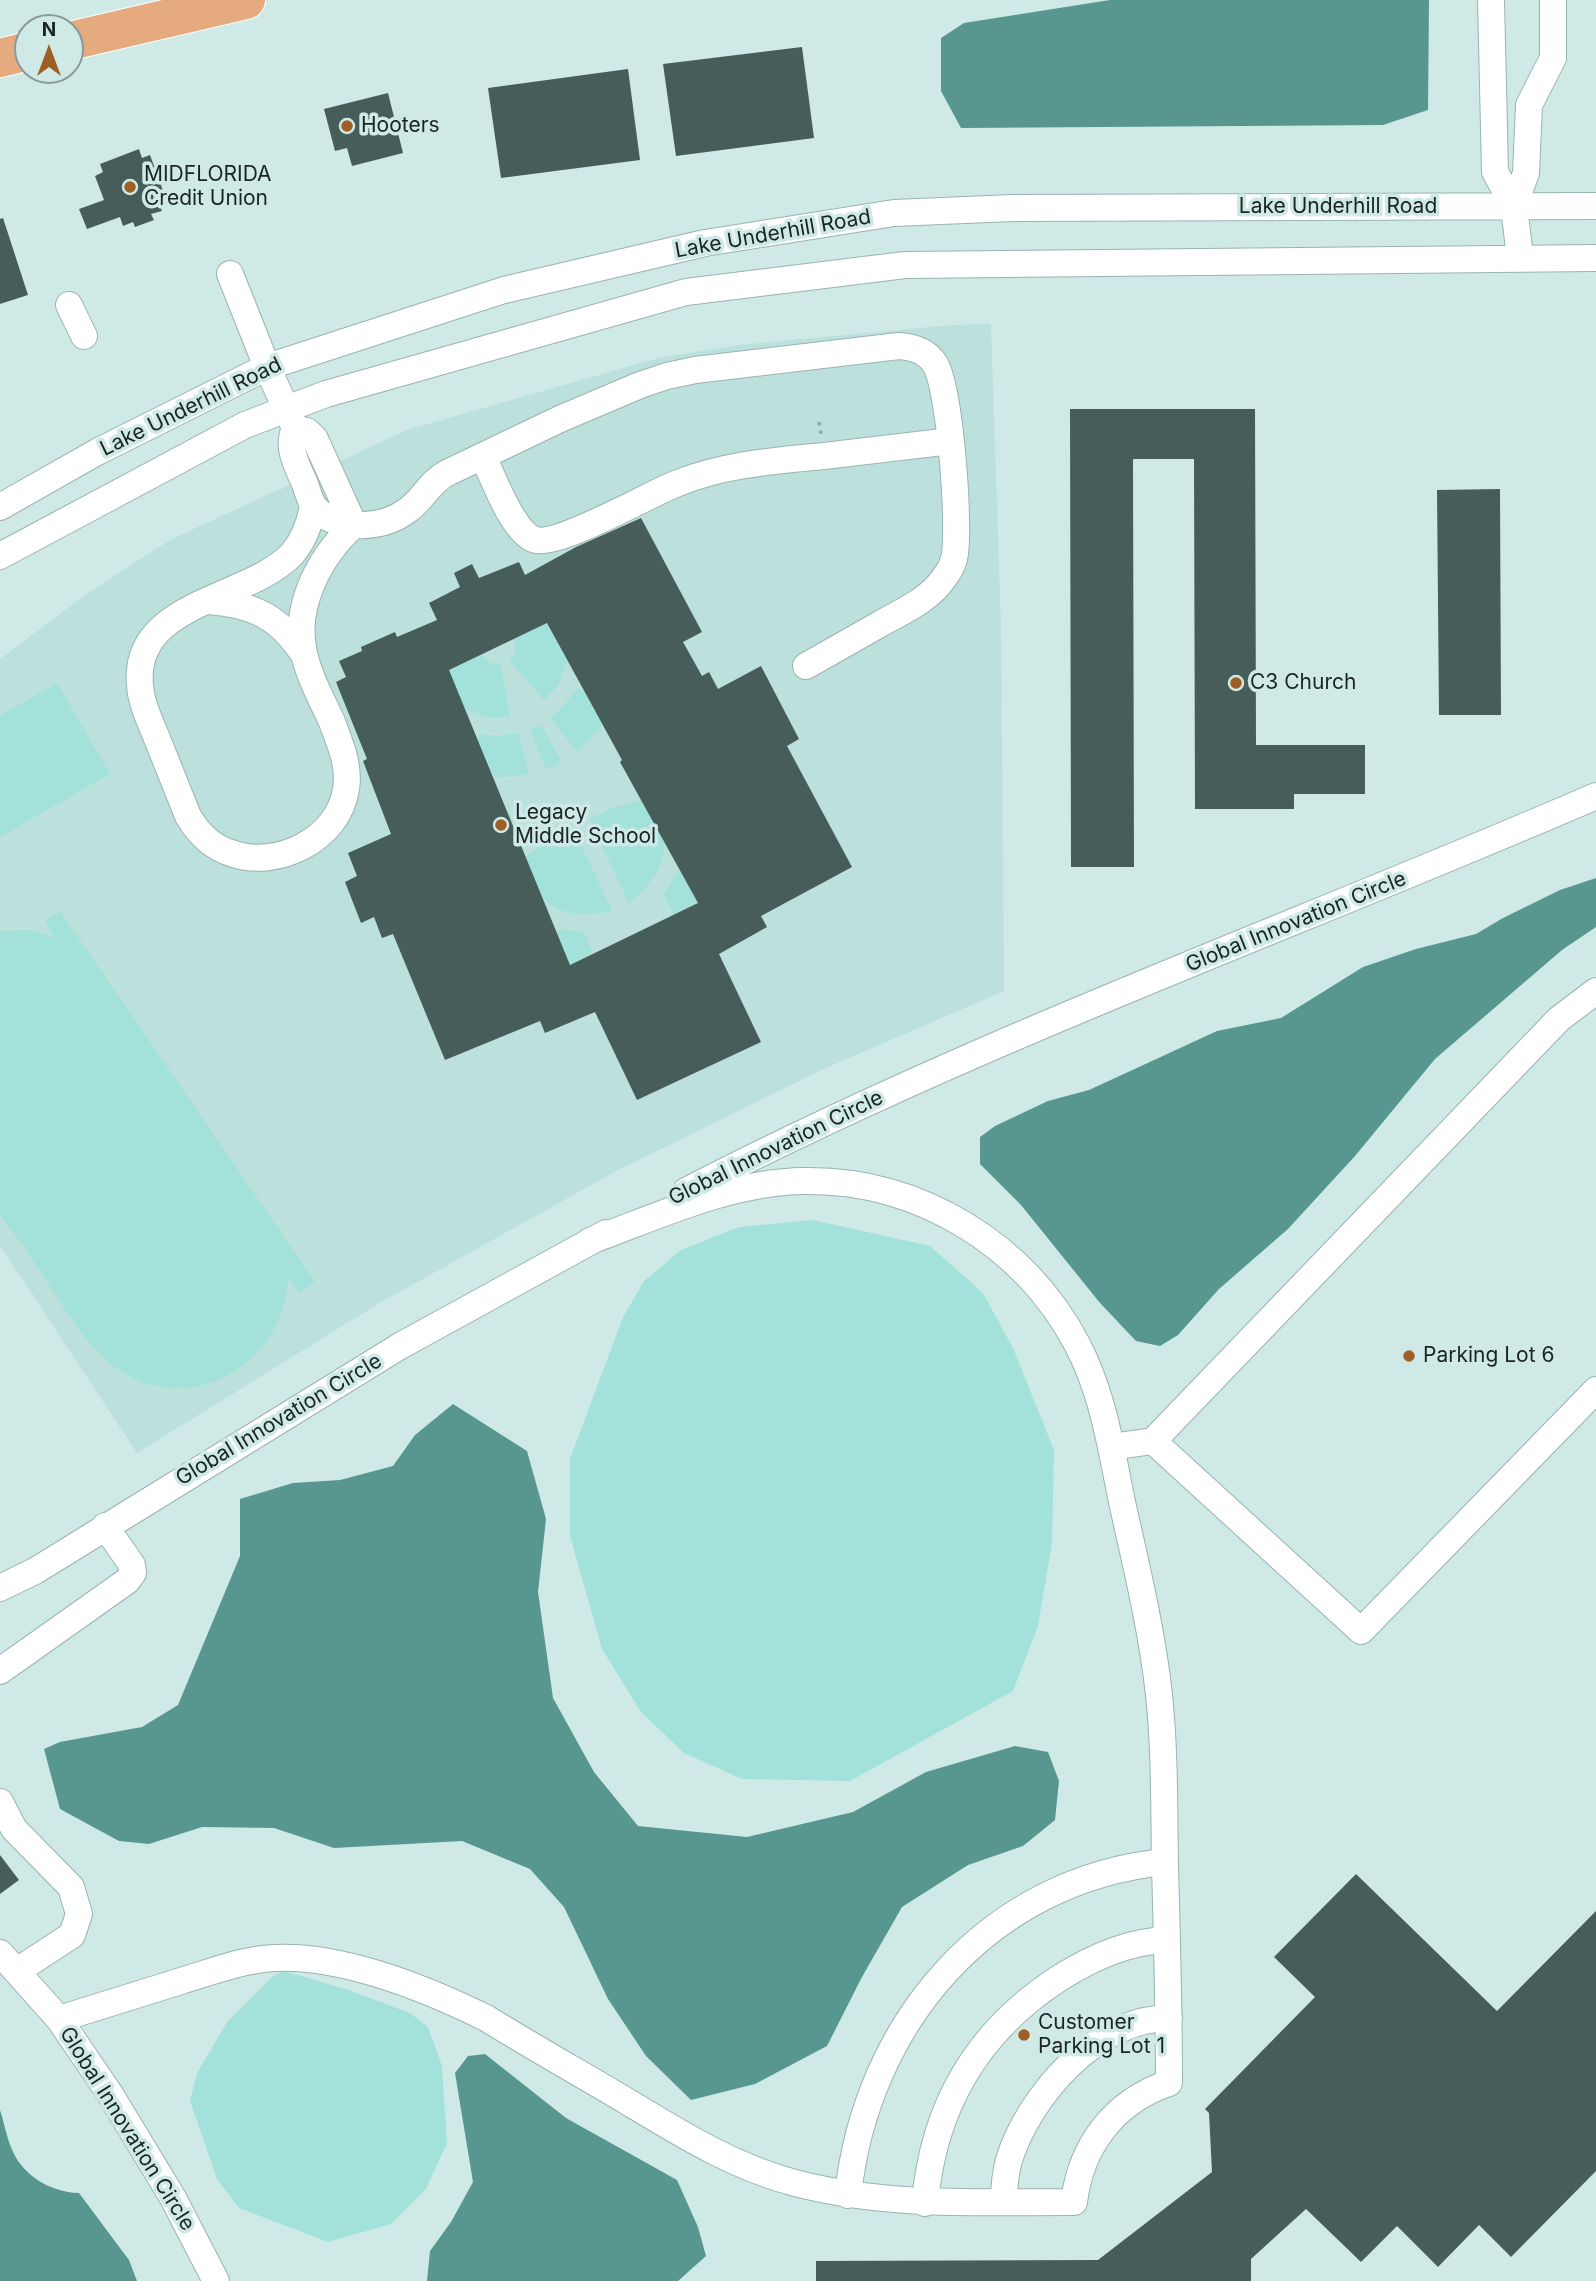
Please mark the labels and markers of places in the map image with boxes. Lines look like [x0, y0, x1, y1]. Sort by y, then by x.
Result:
place label: Hooters [361, 113, 440, 139]
marker: Hooters [339, 118, 355, 134]
place label: MIDFLORIDA Credit Union [144, 162, 272, 212]
marker: MIDFLORIDA Credit Union [122, 179, 138, 195]
place label: C3 Church [1250, 670, 1356, 696]
marker: C3 Church [1228, 675, 1244, 691]
place label: Legacy Middle School [515, 800, 656, 850]
marker: Legacy Middle School [493, 817, 509, 833]
place label: Parking Lot 6 [1423, 1343, 1555, 1369]
marker: Parking Lot 6 [1401, 1348, 1417, 1364]
place label: Customer Parking Lot 1 [1038, 2010, 1165, 2060]
marker: Customer Parking Lot 1 [1016, 2027, 1032, 2043]

